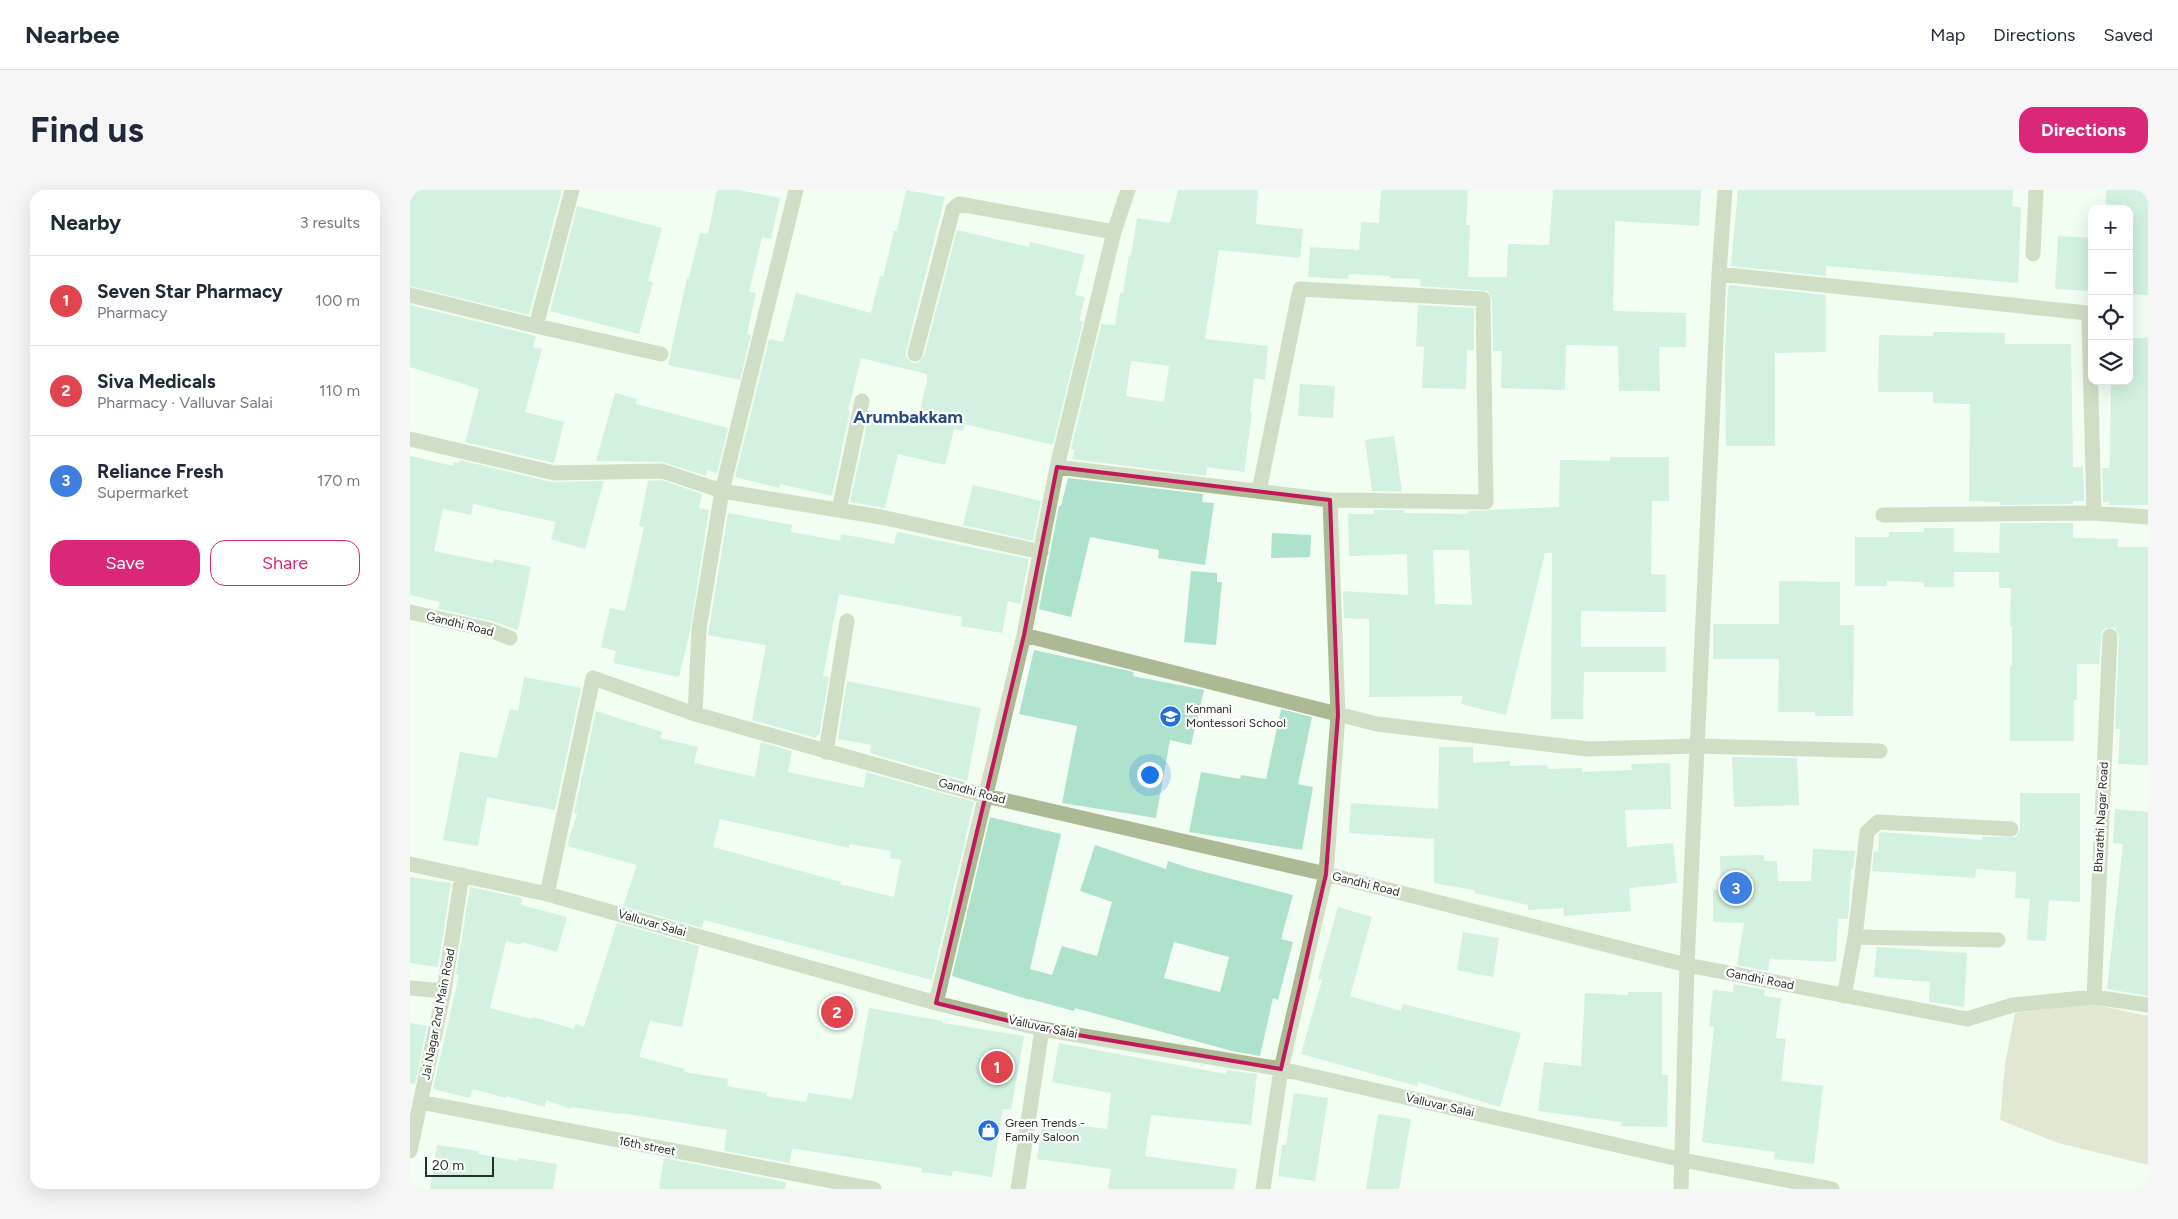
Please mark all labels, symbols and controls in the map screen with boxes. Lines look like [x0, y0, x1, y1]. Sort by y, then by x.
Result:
text: Nearbee [25, 20, 120, 49]
text: Map [1930, 24, 1965, 46]
text: Directions [1993, 24, 2075, 46]
text: Saved [2103, 24, 2153, 46]
button: Directions [2019, 107, 2148, 153]
text: Find us [30, 109, 144, 151]
map controls [2088, 205, 2133, 385]
button: + [2088, 205, 2133, 250]
text: Nearby [50, 210, 121, 235]
text: 3 results [300, 213, 360, 232]
button: − [2088, 250, 2133, 295]
text: Seven Star Pharmacy [97, 280, 283, 303]
text: 1 [63, 291, 69, 310]
text: 100 m [315, 291, 360, 310]
button: locate [2088, 295, 2133, 340]
text: Pharmacy [97, 303, 167, 322]
button: layers [2088, 340, 2133, 385]
text: Siva Medicals [97, 370, 216, 393]
text: 2 [61, 381, 71, 400]
text: 110 m [319, 381, 360, 400]
text: Pharmacy · Valluvar Salai [97, 393, 273, 412]
district label: Arumbakkam [853, 406, 963, 428]
text: Reliance Fresh [97, 460, 224, 483]
text: 3 [62, 471, 70, 490]
text: 170 m [317, 471, 360, 490]
text: Supermarket [97, 483, 189, 502]
button: Save [50, 540, 200, 586]
button: Share [210, 540, 360, 586]
street label: Gandhi Road [425, 609, 495, 639]
place label: Kanmani Montessori School [1186, 702, 1286, 730]
school or university icon: Kanmani Montessori School [1158, 704, 1182, 728]
street label: Bharathi Nagar Road [2091, 761, 2111, 873]
your location [1137, 762, 1163, 788]
street label: Gandhi Road [937, 775, 1007, 807]
street label: Gandhi Road [1331, 869, 1401, 899]
pin: 3 [1720, 869, 1752, 907]
street label: Valluvar Salai [616, 907, 688, 939]
street label: Jai Nagar 2nd Main Road [418, 947, 458, 1081]
street label: Gandhi Road [1725, 966, 1795, 992]
pin: 2 [821, 993, 853, 1031]
street label: Valluvar Salai [1007, 1013, 1079, 1041]
pin: 1 [981, 1048, 1013, 1086]
street label: Valluvar Salai [1404, 1090, 1476, 1120]
place label: Green Trends - Family Saloon [1005, 1116, 1085, 1144]
shop icon: Green Trends - Family Saloon [977, 1118, 1001, 1142]
street label: 16th street [617, 1134, 677, 1158]
scale bar [425, 1154, 494, 1177]
text: 20 m [432, 1157, 464, 1174]

